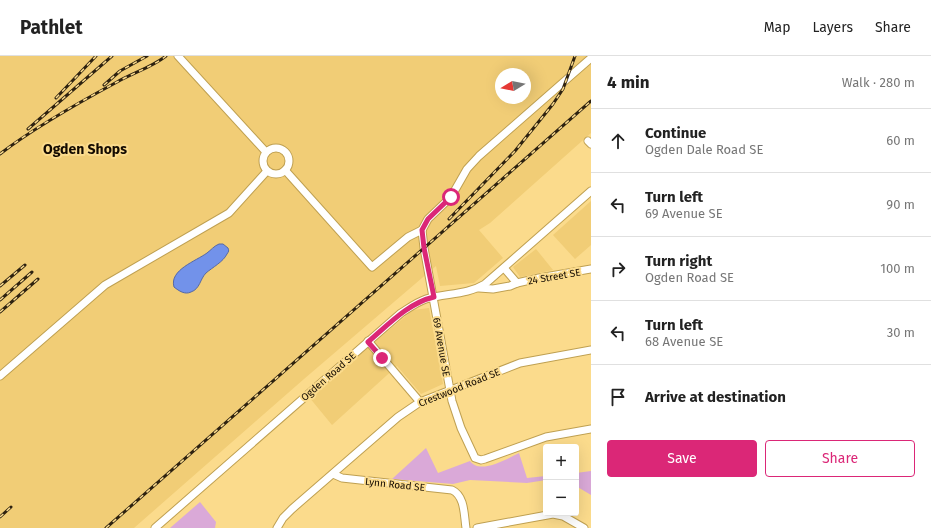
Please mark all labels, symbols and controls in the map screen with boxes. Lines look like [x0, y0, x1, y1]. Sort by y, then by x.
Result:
text: Pathlet [20, 16, 83, 39]
text: Map [764, 19, 790, 36]
text: Layers [812, 19, 853, 36]
text: Share [875, 19, 911, 36]
north arrow [495, 68, 531, 104]
text: 4 min [607, 72, 650, 93]
text: Walk · 280 m [842, 75, 915, 90]
text: Continue [645, 124, 706, 142]
icon: ahead [607, 130, 629, 152]
text: 60 m [886, 133, 915, 148]
district label: Ogden Shops [43, 141, 127, 158]
text: Ogden Dale Road SE [645, 142, 763, 157]
route start [442, 188, 460, 206]
text: Turn left [645, 188, 703, 206]
icon: left [607, 194, 629, 216]
text: 90 m [886, 197, 915, 212]
text: 69 Avenue SE [645, 206, 723, 221]
text: Turn right [645, 252, 712, 270]
icon: right [607, 258, 629, 280]
text: 100 m [880, 261, 915, 276]
street label: 24 Street SE [527, 266, 581, 288]
text: Ogden Road SE [645, 270, 734, 285]
text: Turn left [645, 316, 703, 334]
street label: 69 Avenue SE [430, 317, 452, 378]
icon: left [607, 322, 629, 344]
text: 30 m [887, 325, 915, 340]
text: 68 Avenue SE [645, 334, 723, 349]
route end [373, 349, 391, 367]
street label: Ogden Road SE [299, 350, 358, 404]
street label: Crestwood Road SE [417, 366, 502, 410]
icon: arrive [607, 386, 629, 408]
text: Arrive at destination [645, 388, 786, 406]
button: Save [607, 440, 757, 477]
button: Share [765, 440, 915, 477]
map controls [543, 444, 579, 516]
button: + [543, 444, 579, 480]
street label: Lynn Road SE [364, 476, 425, 494]
button: − [543, 480, 579, 516]

